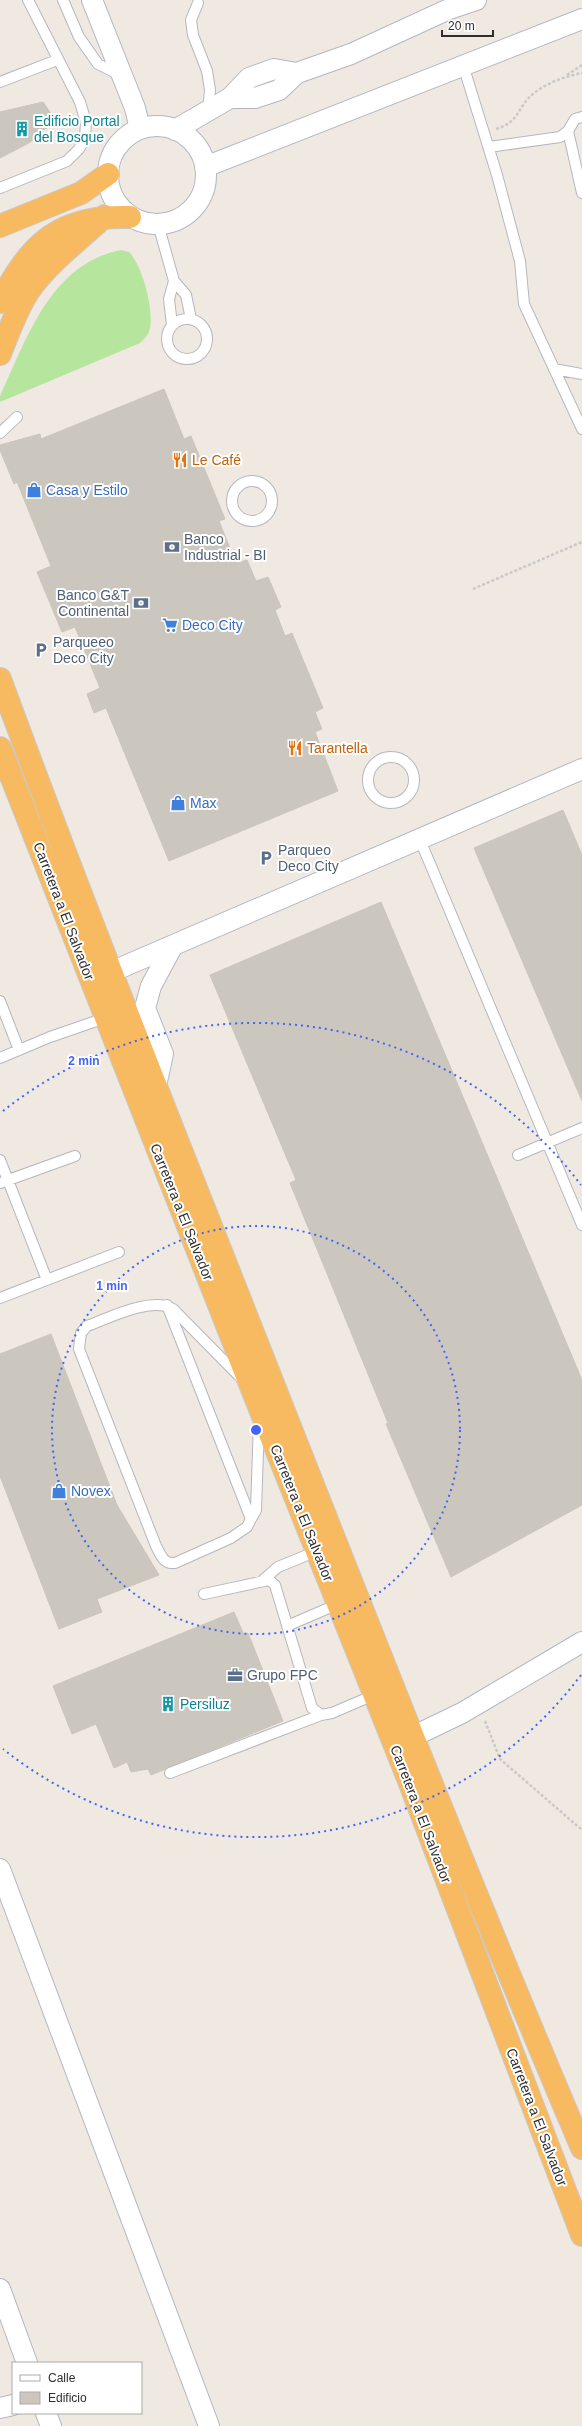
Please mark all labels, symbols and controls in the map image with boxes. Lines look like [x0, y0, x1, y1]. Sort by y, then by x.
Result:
scale bar [442, 12, 493, 38]
text: 20 m [448, 19, 475, 33]
place label: Edificio Portal del Bosque [34, 113, 120, 145]
building icon: Edificio Portal del Bosque [13, 120, 31, 138]
restaurant icon: Le Café [171, 451, 189, 469]
place label: Le Café [192, 452, 241, 468]
shop icon: Casa y Estilo [25, 481, 43, 499]
place label: Casa y Estilo [46, 482, 128, 498]
place label: Banco Industrial - BI [184, 531, 266, 563]
bank icon: Banco Industrial - BI [163, 538, 181, 556]
place label: Banco G&T Continental [57, 587, 129, 619]
bank icon: Banco G&T Continental [132, 594, 150, 612]
supermarket icon: Deco City [161, 616, 179, 634]
place label: Deco City [182, 617, 243, 633]
place label: Parqueeo Deco City [53, 634, 114, 666]
parking icon: Parqueeo Deco City [32, 641, 50, 659]
restaurant icon: Tarantella [286, 739, 304, 757]
place label: Tarantella [307, 740, 368, 756]
shop icon: Max [169, 794, 187, 812]
place label: Max [190, 795, 216, 811]
street label: Carretera a El Salvador [30, 840, 98, 982]
place label: Parqueo Deco City [278, 842, 339, 874]
parking icon: Parqueo Deco City [257, 849, 275, 867]
text: 2 min [68, 1054, 100, 1068]
street label: Carretera a El Salvador [147, 1141, 217, 1283]
text: 1 min [96, 1279, 128, 1293]
centre of rings [249, 1423, 263, 1437]
street label: Carretera a El Salvador [267, 1442, 337, 1584]
shop icon: Novex [50, 1482, 68, 1500]
place label: Novex [71, 1483, 111, 1499]
office icon: Grupo FPC [226, 1666, 244, 1684]
place label: Grupo FPC [247, 1667, 318, 1683]
building icon: Persiluz [159, 1695, 177, 1713]
place label: Persiluz [180, 1696, 230, 1712]
street label: Carretera a El Salvador [387, 1743, 455, 1885]
street label: Carretera a El Salvador [503, 2046, 571, 2188]
legend [12, 2362, 142, 2414]
text: Calle [48, 2371, 76, 2385]
text: Edificio [48, 2391, 87, 2405]

